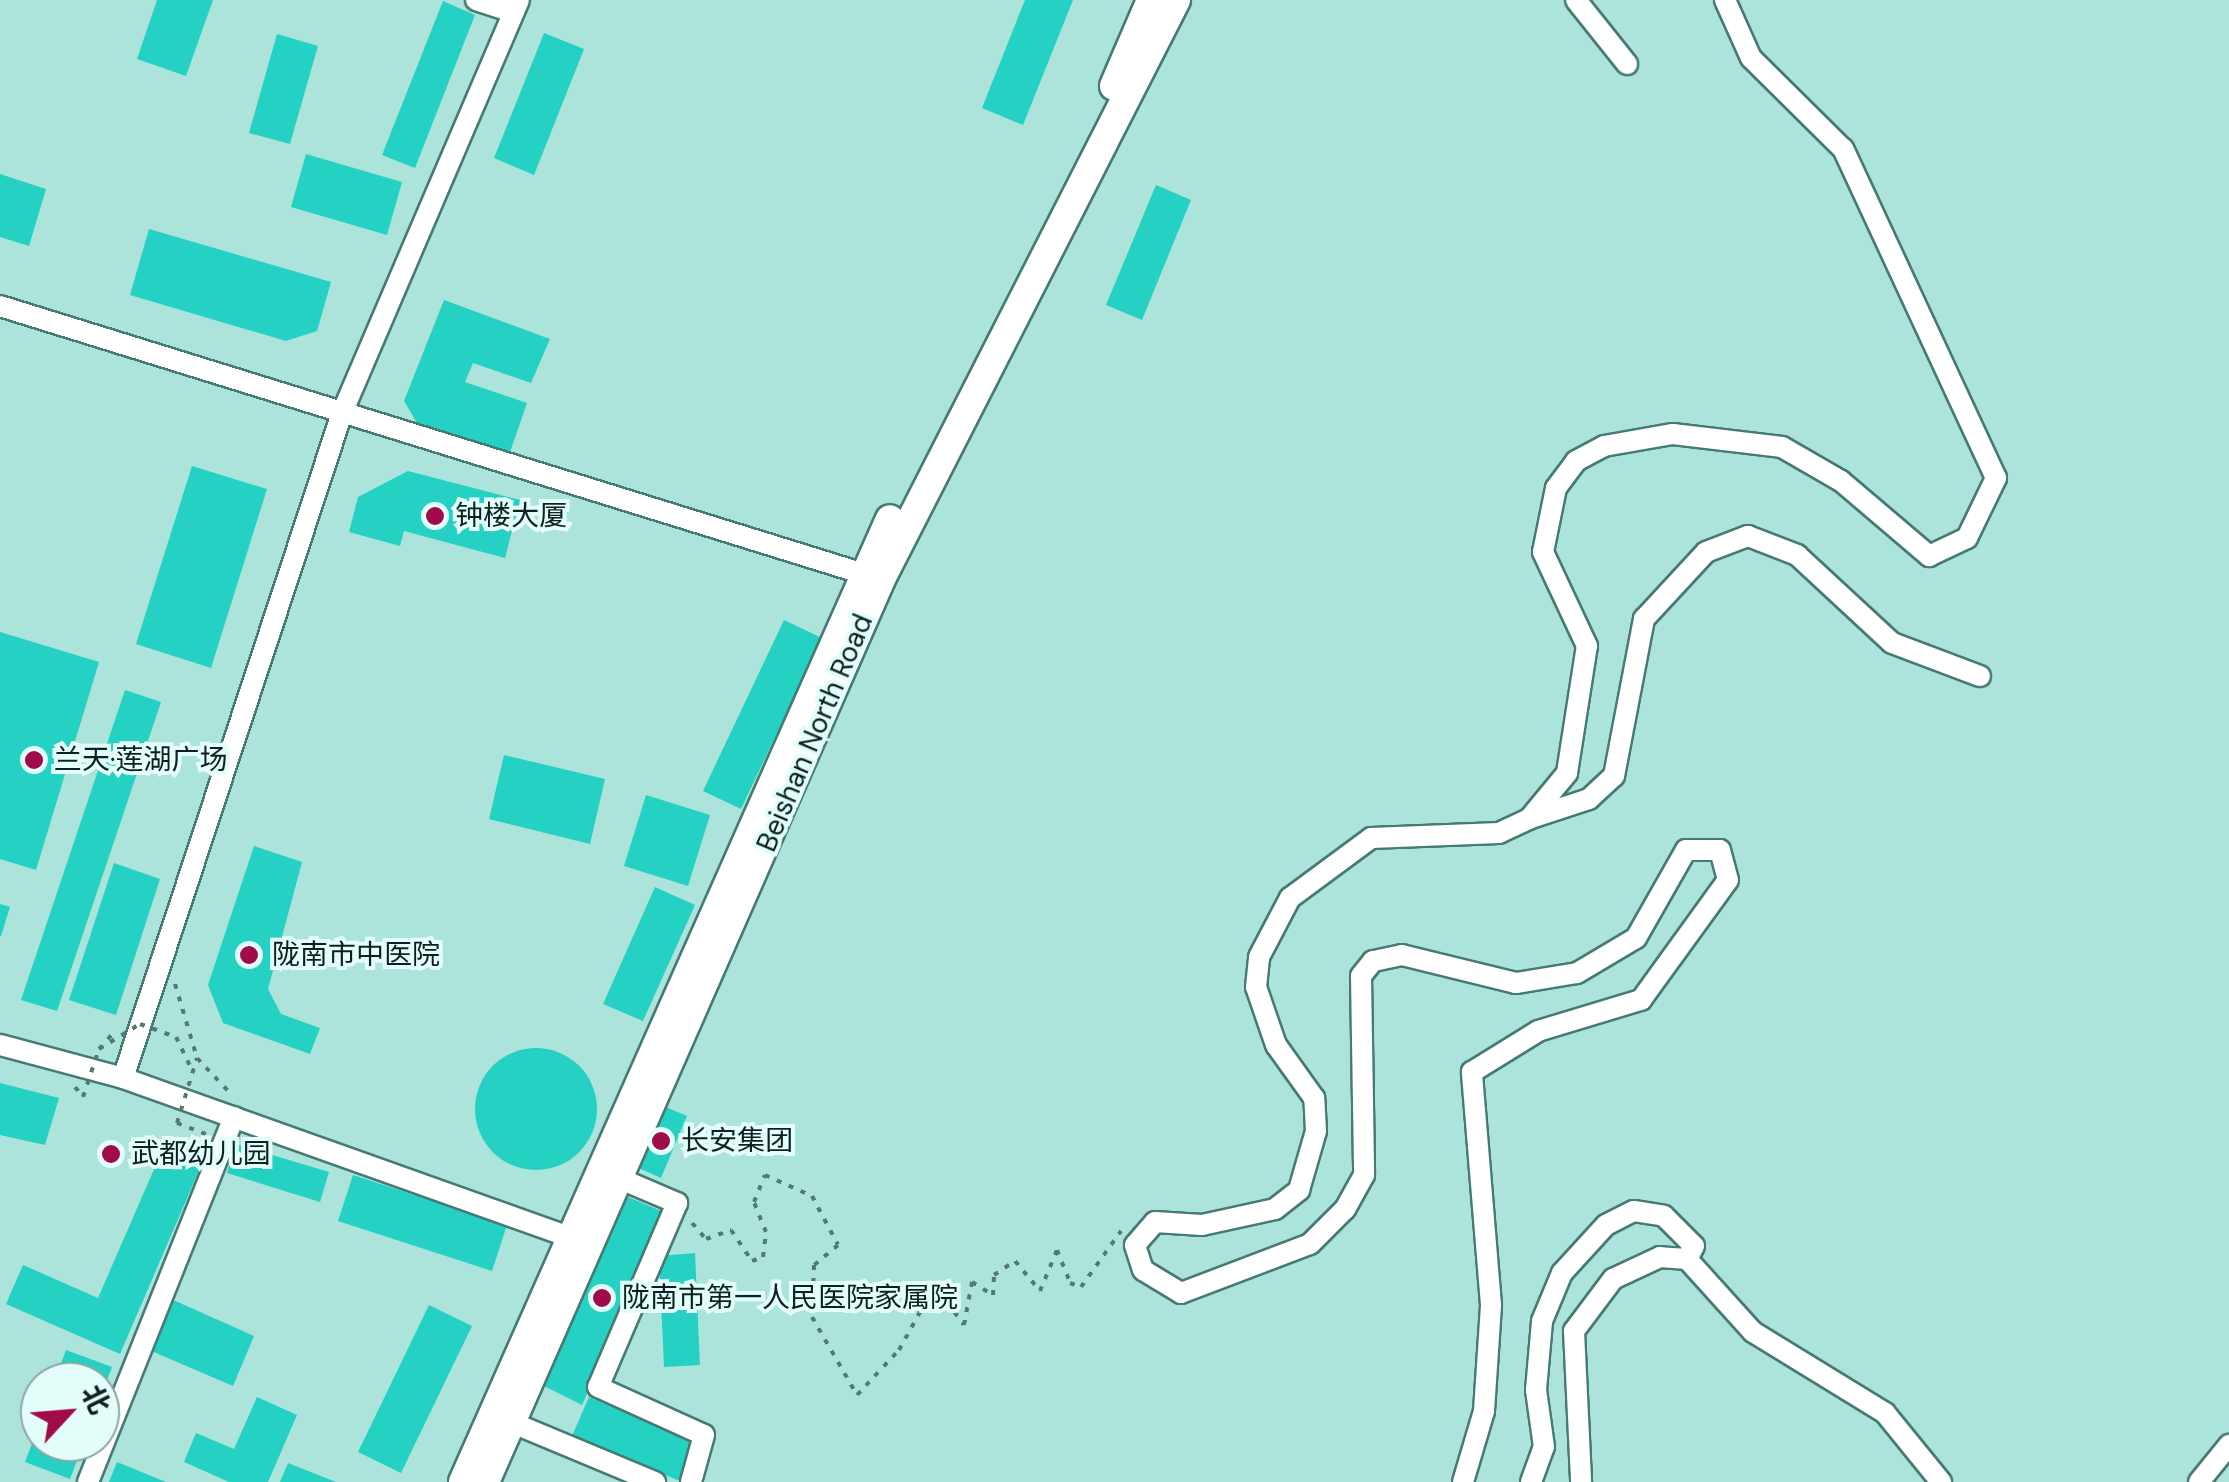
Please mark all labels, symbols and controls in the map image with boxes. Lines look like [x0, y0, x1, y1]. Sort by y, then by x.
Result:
place label: 钟楼大厦 [455, 499, 567, 533]
marker: 钟楼大厦 [424, 505, 446, 527]
street label: Beishan North Road [750, 609, 880, 857]
place label: 兰天·莲湖广场 [54, 743, 228, 777]
marker: 兰天·莲湖广场 [23, 749, 45, 771]
place label: 陇南市中医院 [272, 938, 440, 972]
marker: 陇南市中医院 [236, 942, 262, 968]
place label: 长安集团 [681, 1124, 793, 1158]
marker: 长安集团 [650, 1130, 672, 1152]
place label: 武都幼儿园 [131, 1137, 271, 1171]
marker: 武都幼儿园 [100, 1143, 122, 1165]
place label: 陇南市第一人民医院家属院 [622, 1281, 958, 1315]
marker: 陇南市第一人民医院家属院 [591, 1287, 613, 1309]
north arrow [20, 1362, 120, 1462]
text: 北 [73, 1379, 118, 1420]

